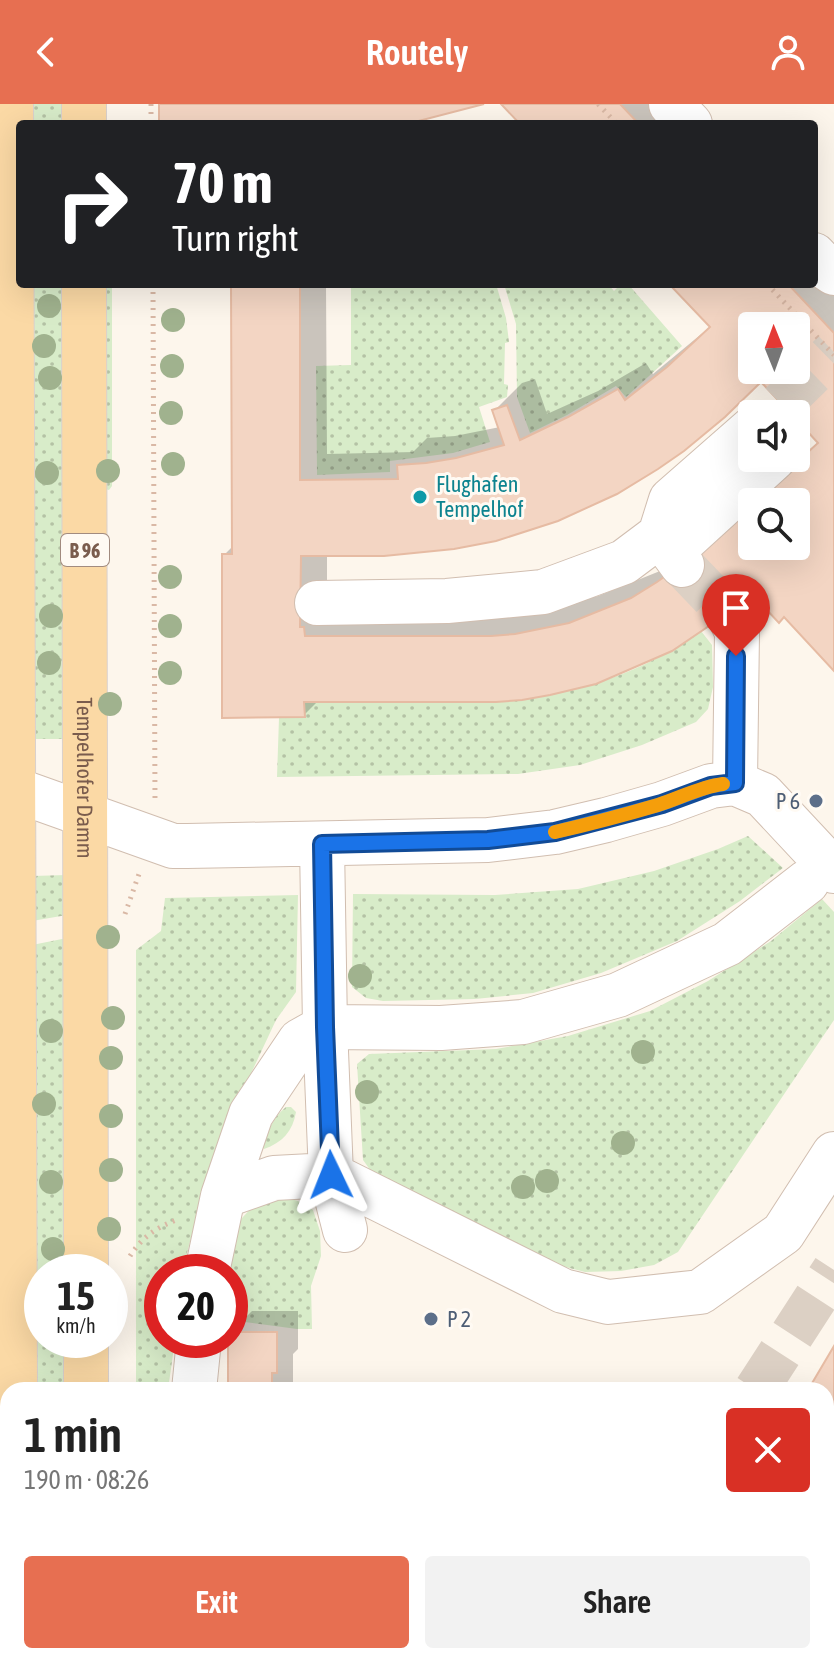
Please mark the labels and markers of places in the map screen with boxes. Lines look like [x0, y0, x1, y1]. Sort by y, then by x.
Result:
place label: Flughafen Tempelhof [436, 471, 524, 522]
marker: Flughafen Tempelhof [411, 488, 429, 506]
pin [702, 574, 770, 656]
place label: P 6 [776, 788, 800, 814]
marker: P 6 [807, 792, 825, 810]
place label: P 2 [447, 1306, 471, 1332]
marker: P 2 [422, 1310, 440, 1328]

